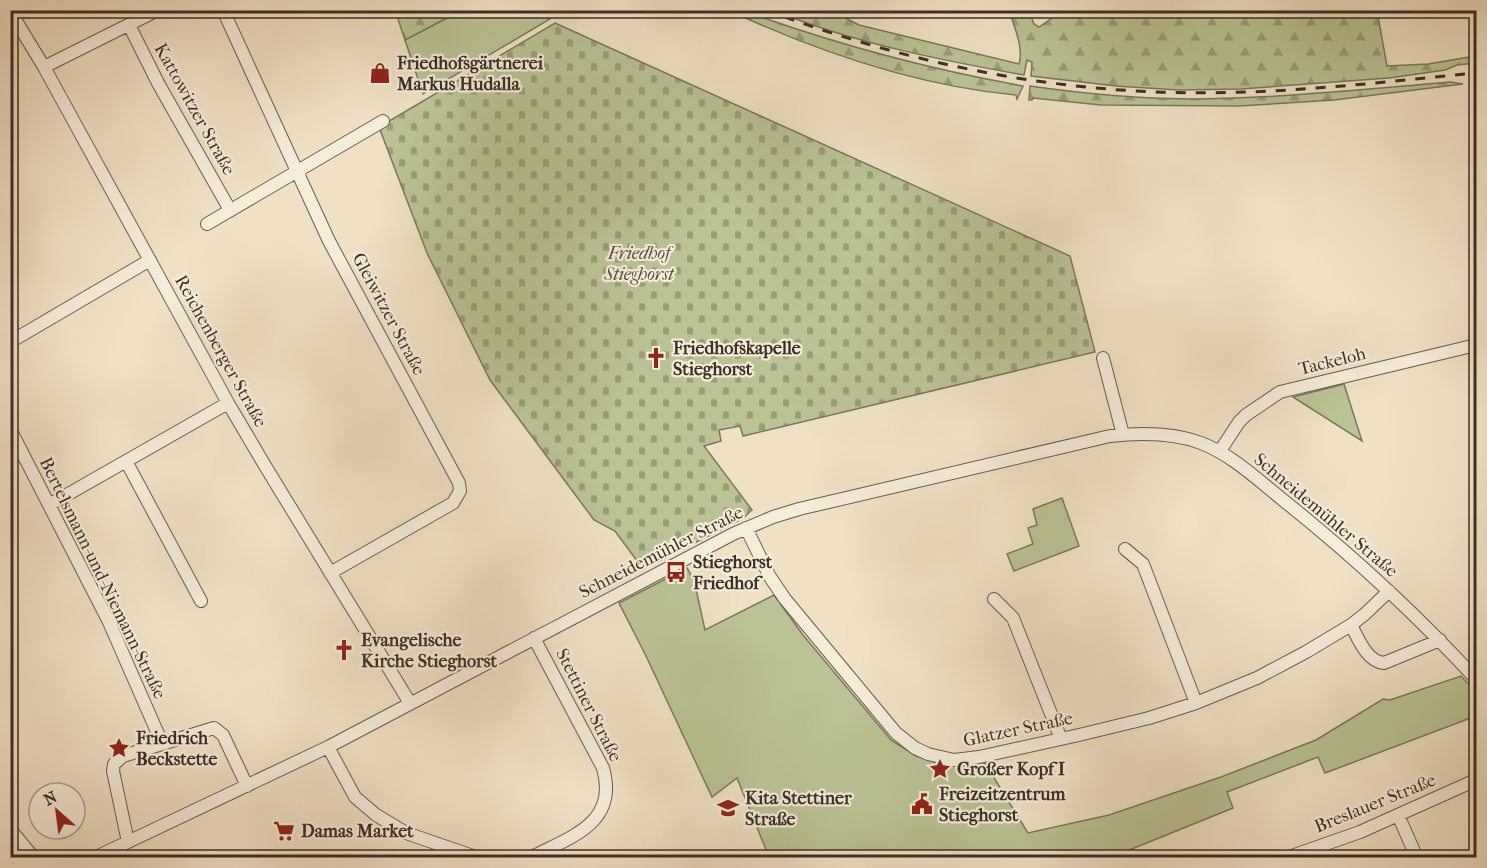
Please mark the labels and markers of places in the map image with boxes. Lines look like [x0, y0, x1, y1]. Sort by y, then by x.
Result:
place label: Friedhofsgärtnerei Markus Hudalla [396, 53, 544, 95]
shop icon: Friedhofsgärtnerei Markus Hudalla [368, 61, 392, 85]
place label: Friedhofskapelle Stieghorst [672, 338, 801, 380]
church icon: Friedhofskapelle Stieghorst [644, 346, 668, 370]
place label: Stieghorst Friedhof [692, 552, 773, 594]
bus stop icon: Stieghorst Friedhof [664, 560, 688, 584]
place label: Evangelische Kirche Stieghorst [361, 630, 497, 672]
church icon: Evangelische Kirche Stieghorst [332, 638, 356, 662]
place label: Friedrich Beckstette [135, 728, 218, 770]
place icon: Friedrich Beckstette [107, 736, 131, 760]
place icon: Großer Kopf I [928, 757, 952, 781]
place label: Großer Kopf I [957, 759, 1065, 780]
place label: Freizeitzentrum Stieghorst [938, 784, 1066, 826]
place label: Kita Stettiner Straße [745, 788, 852, 830]
public building icon: Freizeitzentrum Stieghorst [910, 792, 934, 816]
school or university icon: Kita Stettiner Straße [716, 796, 740, 820]
supermarket icon: Damas Market [272, 819, 296, 843]
place label: Damas Market [301, 821, 414, 842]

